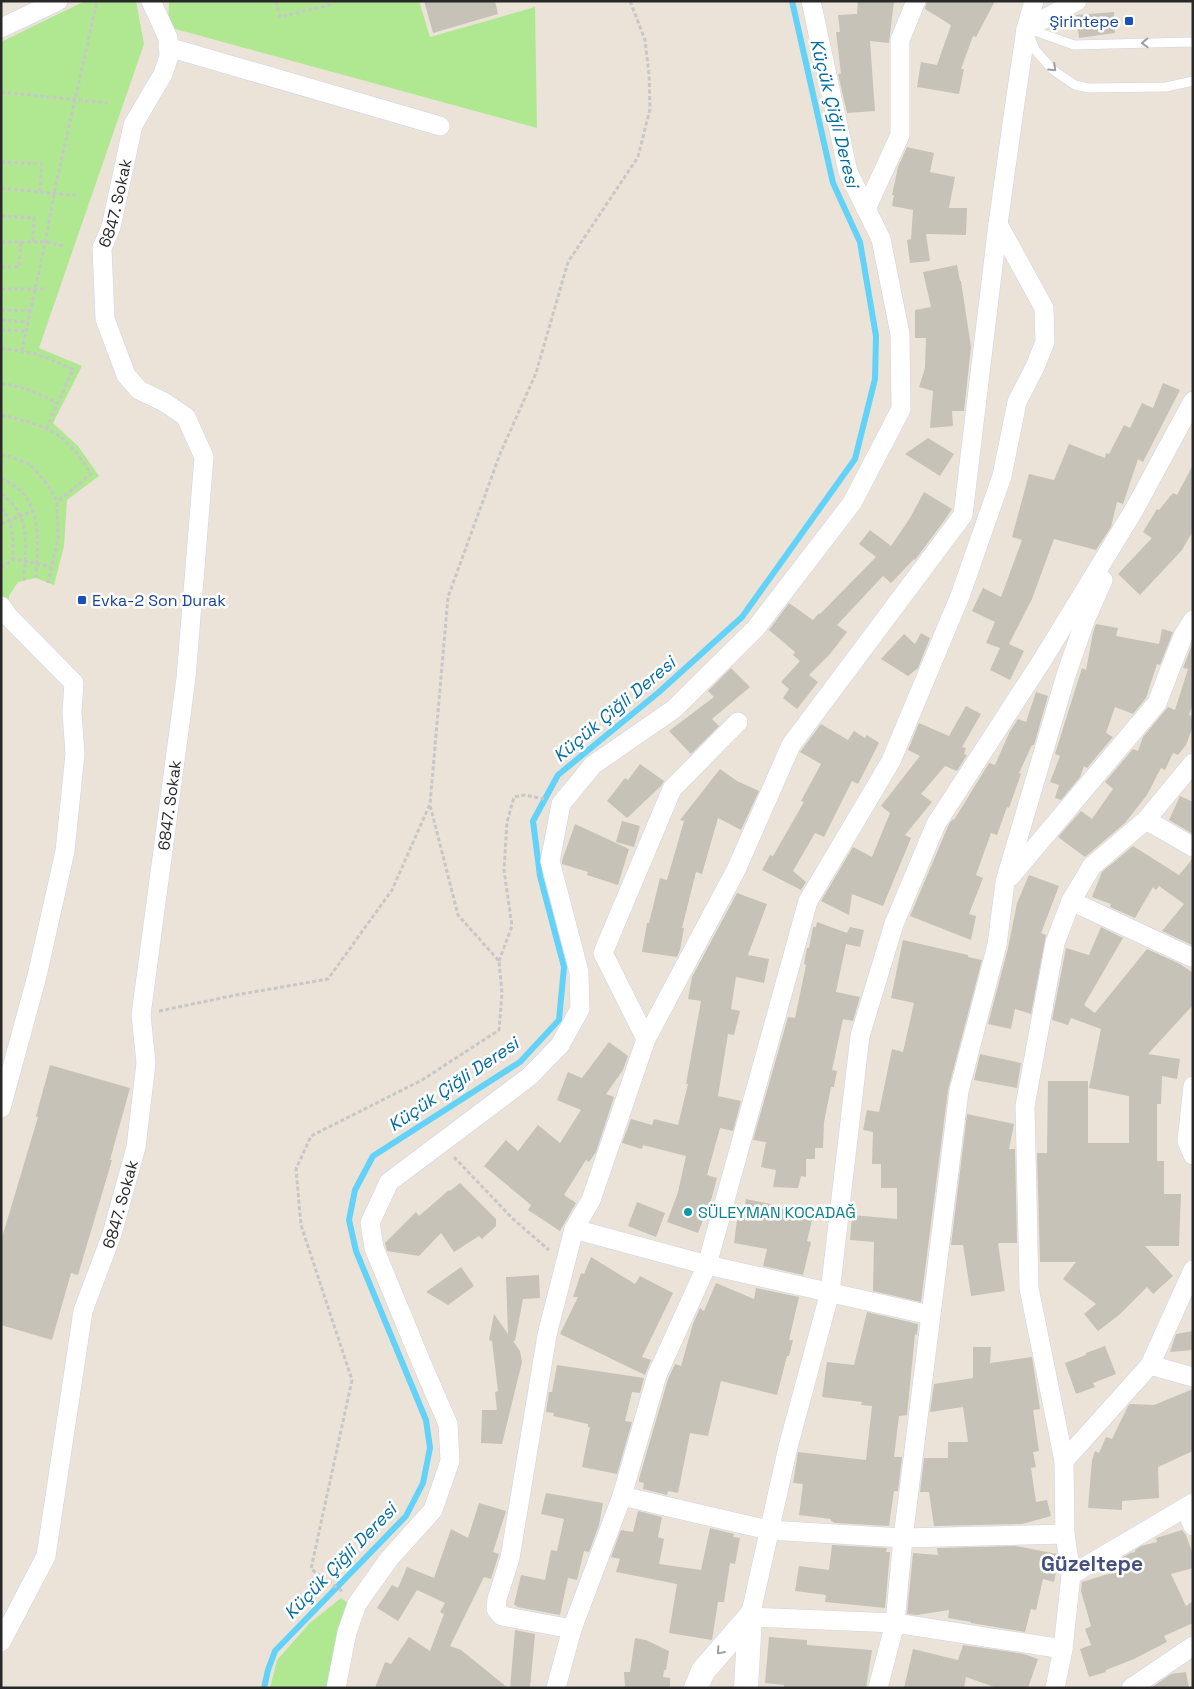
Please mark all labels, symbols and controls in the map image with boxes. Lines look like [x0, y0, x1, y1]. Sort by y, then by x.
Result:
place label: Şirintepe [1049, 11, 1119, 32]
marker: Şirintepe [1123, 15, 1135, 27]
water label: Küçük Çiğli Deresi [805, 36, 865, 192]
one-way arrow [1140, 38, 1148, 48]
one-way arrow [1047, 62, 1056, 71]
street label: 6847. Sokak [93, 156, 136, 251]
place label: Evka-2 Son Durak [92, 590, 226, 611]
marker: Evka-2 Son Durak [76, 594, 88, 606]
water label: Küçük Çiğli Deresi [548, 650, 682, 767]
street label: 6847. Sokak [153, 758, 186, 851]
water label: Küçük Çiğli Deresi [383, 1030, 525, 1136]
street label: 6847. Sokak [97, 1157, 143, 1251]
place label: SÜLEYMAN KOCADAĞ [698, 1202, 856, 1223]
marker: SÜLEYMAN KOCADAĞ [682, 1206, 694, 1218]
water label: Küçük Çiğli Deresi [279, 1496, 403, 1624]
district label: Güzeltepe [1041, 1550, 1143, 1577]
one-way arrow [717, 1645, 726, 1654]

